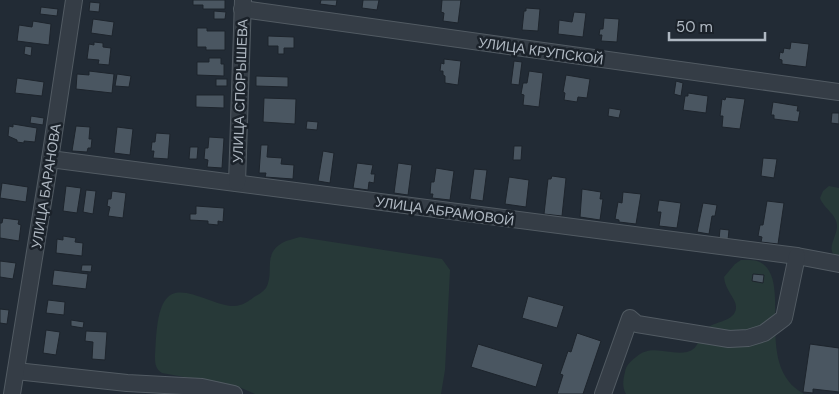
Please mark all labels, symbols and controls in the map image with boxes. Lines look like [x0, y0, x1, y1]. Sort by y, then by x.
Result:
scale bar [669, 10, 765, 42]
text: 50 m [676, 17, 713, 37]
street label: УЛИЦА СПОРЫШЕВА [228, 18, 252, 163]
street label: УЛИЦА КРУПСКОЙ [477, 33, 605, 69]
street label: УЛИЦА БАРАНОВА [27, 122, 65, 250]
street label: УЛИЦА АБРАМОВОЙ [375, 192, 515, 230]

